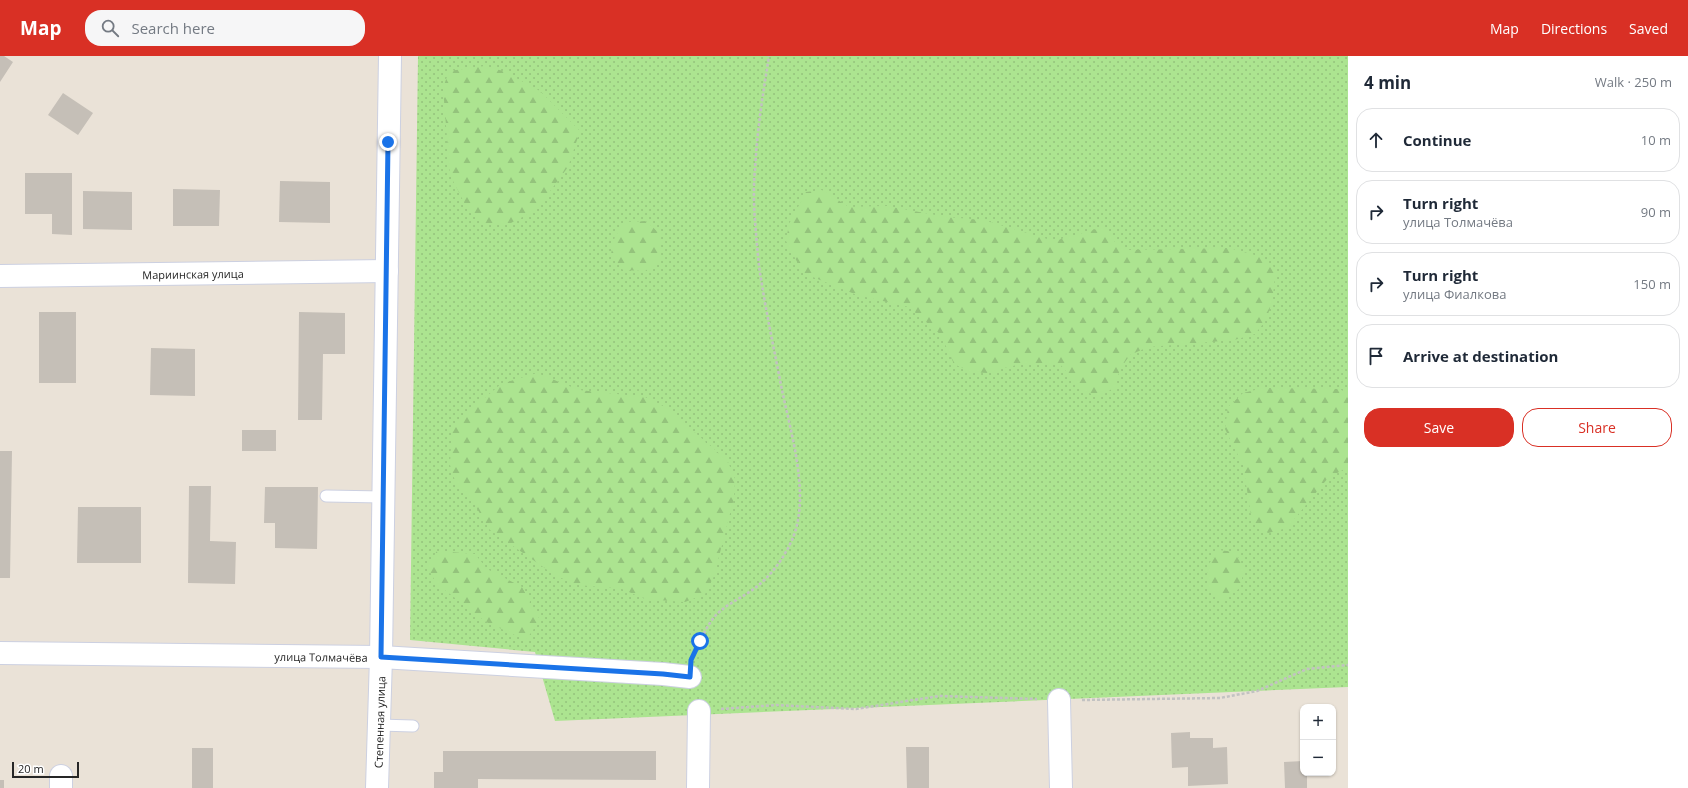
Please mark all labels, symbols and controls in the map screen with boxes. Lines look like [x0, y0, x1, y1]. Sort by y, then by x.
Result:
search box [85, 10, 365, 46]
text: Map [20, 15, 61, 41]
icon: search [99, 17, 121, 39]
text: Search here [131, 18, 215, 38]
text: Map [1490, 19, 1519, 38]
text: Directions [1541, 19, 1607, 38]
text: Saved [1629, 19, 1668, 38]
text: 4 min [1364, 71, 1411, 94]
text: Walk · 250 m [1595, 73, 1672, 91]
icon: ahead [1365, 129, 1387, 151]
text: Continue [1403, 130, 1471, 150]
text: 10 m [1641, 131, 1671, 149]
route end [379, 133, 397, 151]
text: Turn right [1403, 193, 1478, 213]
icon: right [1365, 201, 1387, 223]
text: 90 m [1641, 203, 1671, 221]
text: улица Толмачёва [1403, 213, 1513, 231]
street label: Мариинская улица [142, 265, 244, 282]
text: Turn right [1403, 265, 1478, 285]
icon: right [1365, 273, 1387, 295]
text: 150 m [1633, 275, 1671, 293]
text: улица Фиалкова [1403, 285, 1506, 303]
icon: arrive [1365, 345, 1387, 367]
text: Arrive at destination [1403, 346, 1558, 366]
button: Save [1364, 408, 1514, 447]
button: Share [1522, 408, 1672, 447]
route start [691, 632, 709, 650]
street label: улица Толмачёва [274, 648, 368, 664]
street label: Степенная улица [370, 676, 388, 768]
map controls [1300, 704, 1336, 776]
button: + [1300, 704, 1336, 740]
button: − [1300, 740, 1336, 776]
scale bar [12, 760, 79, 779]
text: 20 m [18, 761, 44, 776]

